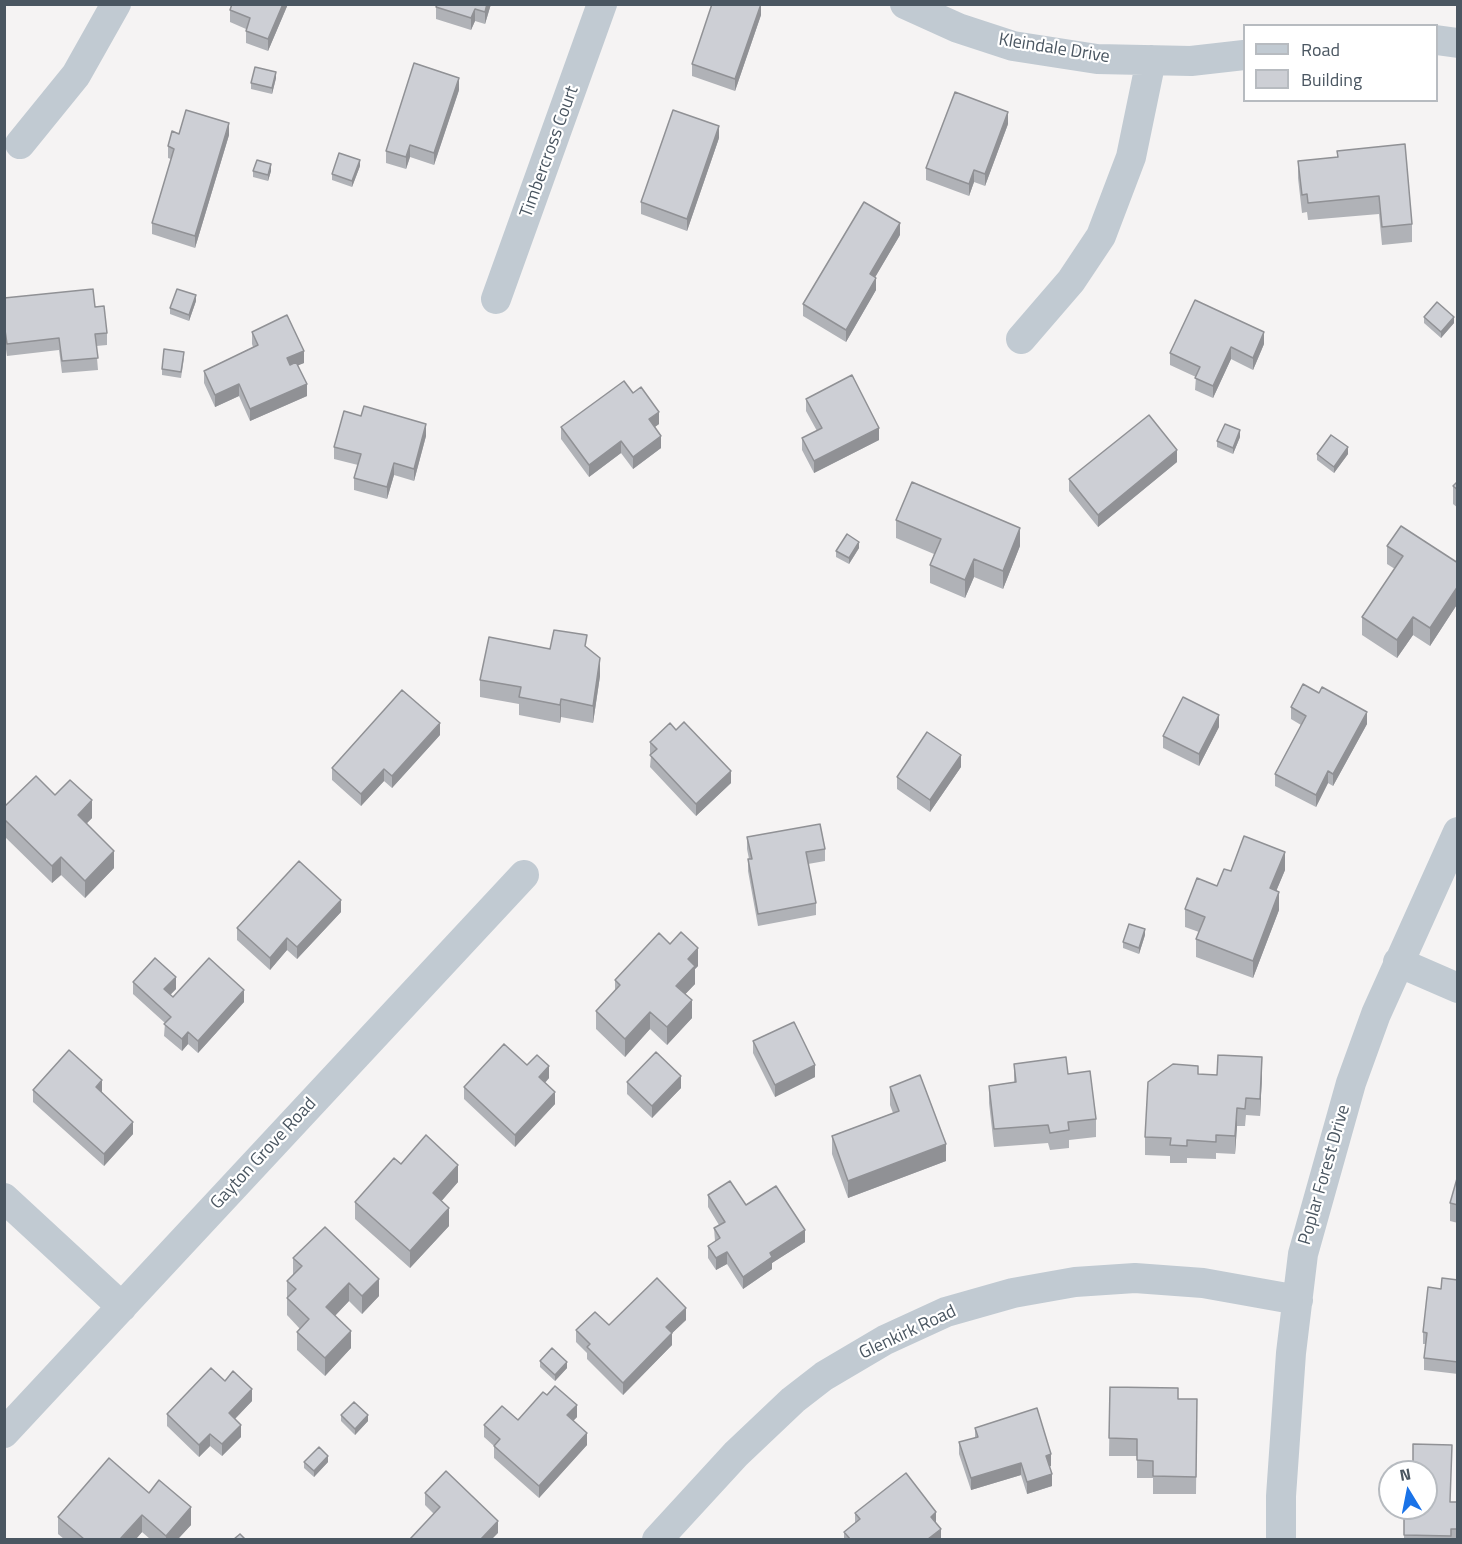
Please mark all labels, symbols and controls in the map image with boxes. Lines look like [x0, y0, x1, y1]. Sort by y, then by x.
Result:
legend [1243, 24, 1438, 102]
street label: Kleindale Drive [997, 30, 1111, 68]
text: Road [1301, 36, 1340, 63]
text: Building [1301, 66, 1362, 93]
street label: Timbercross Court [516, 83, 584, 221]
street label: Gayton Grove Road [207, 1094, 321, 1214]
street label: Poplar Forest Drive [1295, 1102, 1355, 1248]
street label: Glenkirk Road [856, 1301, 960, 1365]
north arrow [1378, 1460, 1438, 1520]
text: N [1398, 1461, 1413, 1487]

